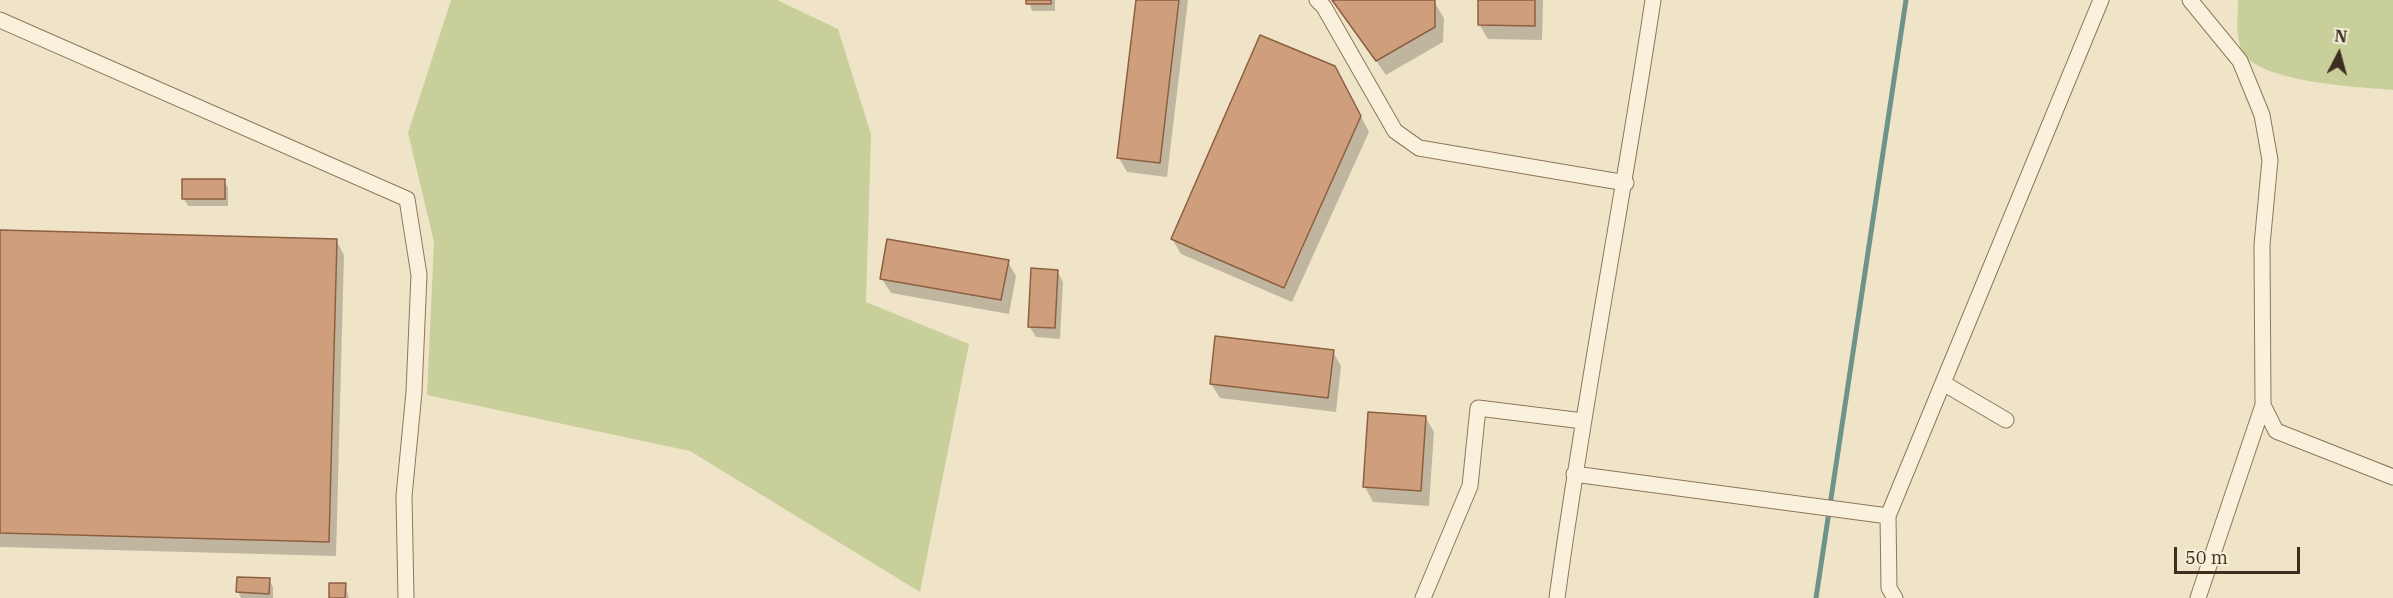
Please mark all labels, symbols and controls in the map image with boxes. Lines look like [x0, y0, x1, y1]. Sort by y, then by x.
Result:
north arrow [2309, 24, 2369, 84]
text: N [2334, 25, 2348, 47]
scale bar [2177, 535, 2303, 573]
text: 50 m [2185, 546, 2228, 569]

